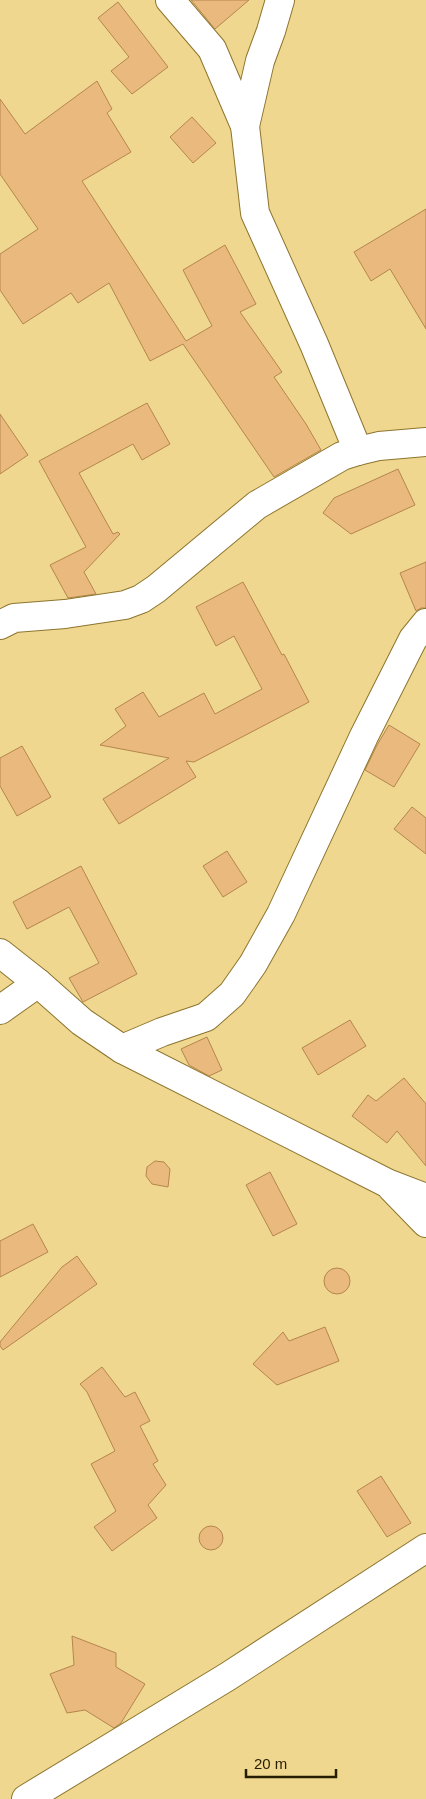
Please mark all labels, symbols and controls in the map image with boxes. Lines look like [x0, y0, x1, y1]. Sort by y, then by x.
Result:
scale bar [246, 1746, 336, 1778]
text: 20 m [254, 1755, 287, 1772]

